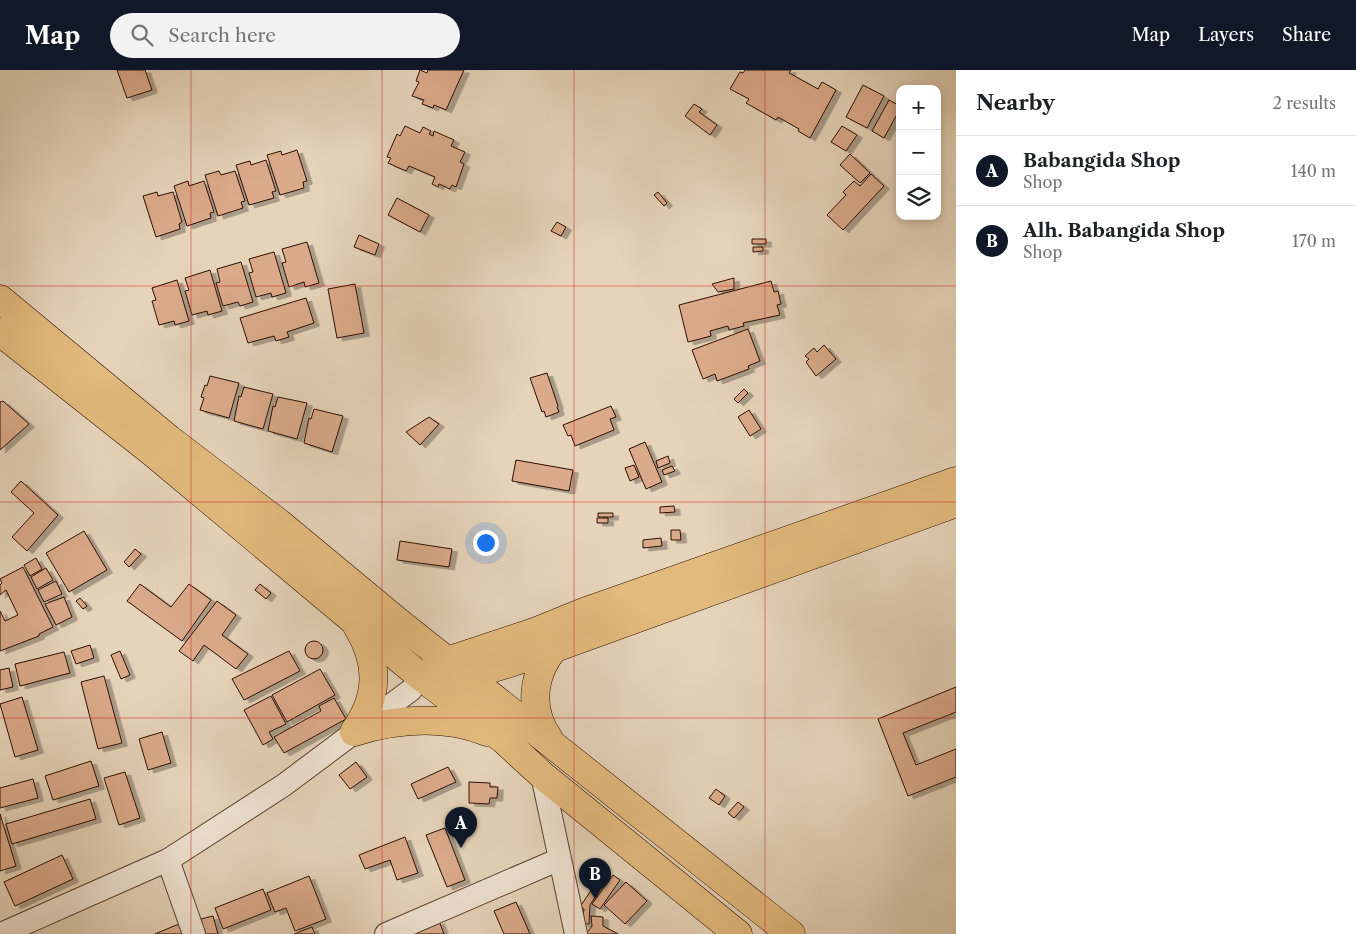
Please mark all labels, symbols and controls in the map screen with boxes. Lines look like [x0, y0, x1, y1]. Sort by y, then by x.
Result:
search box [110, 13, 460, 58]
text: Map [25, 21, 80, 50]
icon: search [128, 21, 156, 49]
text: Search here [168, 24, 276, 47]
text: Map [1132, 24, 1170, 46]
text: Layers [1198, 24, 1254, 46]
text: Share [1282, 24, 1331, 46]
map controls [896, 85, 941, 220]
button: + [896, 85, 941, 130]
text: Nearby [976, 90, 1055, 115]
text: 2 results [1273, 93, 1336, 113]
button: − [896, 130, 941, 175]
text: Babangida Shop [1023, 149, 1180, 172]
text: A [986, 161, 998, 181]
text: 140 m [1291, 161, 1336, 181]
text: Shop [1023, 172, 1062, 192]
button: layers [896, 175, 941, 220]
text: Alh. Babangida Shop [1023, 219, 1225, 242]
text: B [986, 231, 998, 251]
text: 170 m [1292, 231, 1336, 251]
text: Shop [1023, 242, 1062, 262]
your location [473, 530, 499, 556]
pin: A [445, 807, 477, 848]
pin: B [579, 858, 611, 899]

